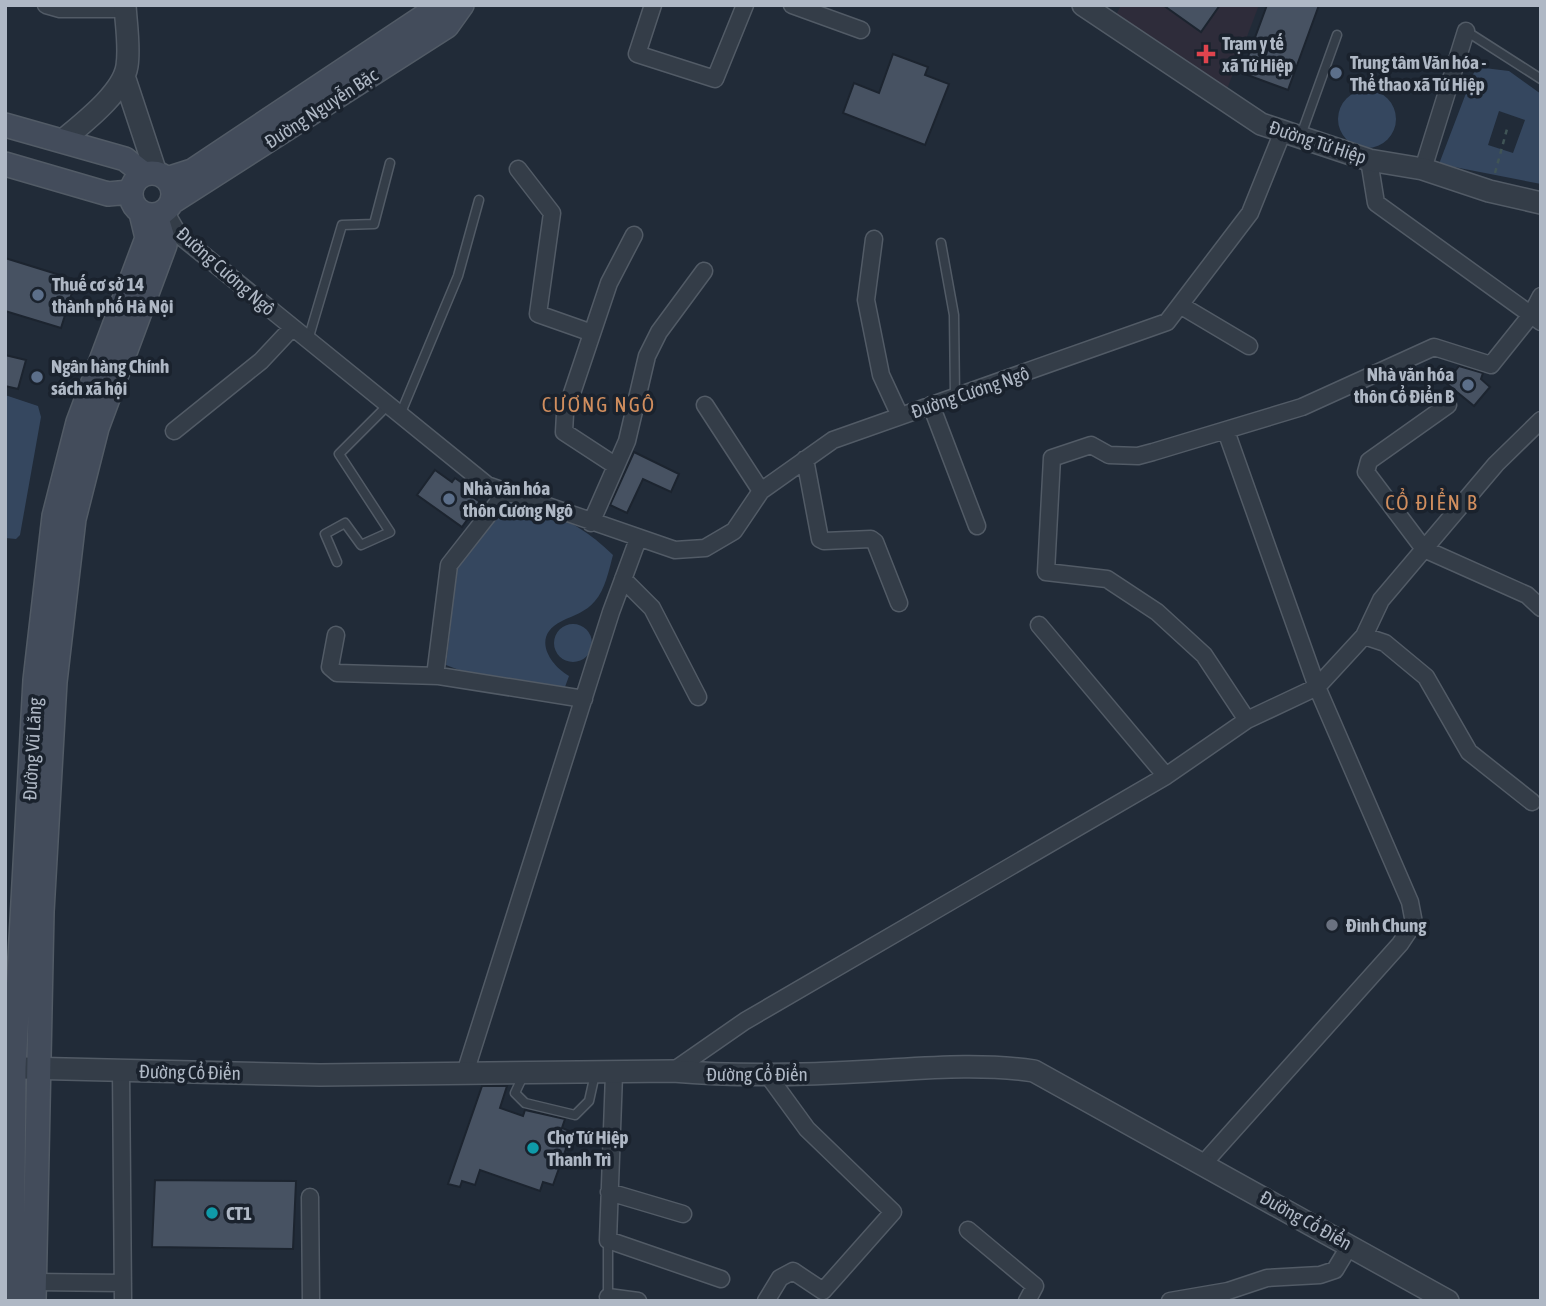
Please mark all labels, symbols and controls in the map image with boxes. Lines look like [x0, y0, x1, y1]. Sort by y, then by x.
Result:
place label: Trạm y tế xã Tứ Hiệp [1222, 32, 1293, 76]
marker: Trạm y tế xã Tứ Hiệp [1196, 44, 1216, 64]
place label: Trung tâm Văn hóa - Thể thao xã Tứ Hiệp [1350, 51, 1487, 95]
street label: Đường Nguyễn Bặc [260, 63, 382, 153]
marker: Trung tâm Văn hóa - Thể thao xã Tứ Hiệp [1328, 65, 1344, 81]
street label: Đường Tứ Hiệp [1267, 116, 1369, 168]
street label: Đường Cương Ngô [172, 222, 280, 320]
place label: Thuế cơ sở 14 thành phố Hà Nội [51, 273, 173, 317]
marker: Thuế cơ sở 14 thành phố Hà Nội [30, 287, 46, 303]
place label: Ngân hàng Chính sách xã hội [51, 355, 169, 399]
street label: Đường Cương Ngô [908, 362, 1032, 422]
place label: Nhà văn hóa thôn Cổ Điển B [1353, 363, 1454, 407]
marker: Ngân hàng Chính sách xã hội [29, 369, 45, 385]
marker: Nhà văn hóa thôn Cổ Điển B [1460, 377, 1476, 393]
district label: CƯƠNG NGÔ [542, 392, 656, 416]
place label: Nhà văn hóa thôn Cương Ngô [462, 477, 573, 521]
district label: CỔ ĐIỂN B [1385, 488, 1479, 514]
marker: Nhà văn hóa thôn Cương Ngô [441, 491, 457, 507]
street label: Đường Vũ Lăng [18, 696, 46, 801]
place label: Đình Chung [1346, 914, 1427, 936]
marker: Đình Chung [1324, 917, 1340, 933]
street label: Đường Cổ Điển [139, 1060, 241, 1084]
street label: Đường Cổ Điển [706, 1063, 808, 1085]
place label: Chợ Tứ Hiệp Thanh Trì [547, 1126, 629, 1170]
marker: Chợ Tứ Hiệp Thanh Trì [525, 1140, 541, 1156]
street label: Đường Cổ Điển [1256, 1186, 1356, 1254]
place label: CT1 [226, 1202, 252, 1224]
marker: CT1 [204, 1205, 220, 1221]

